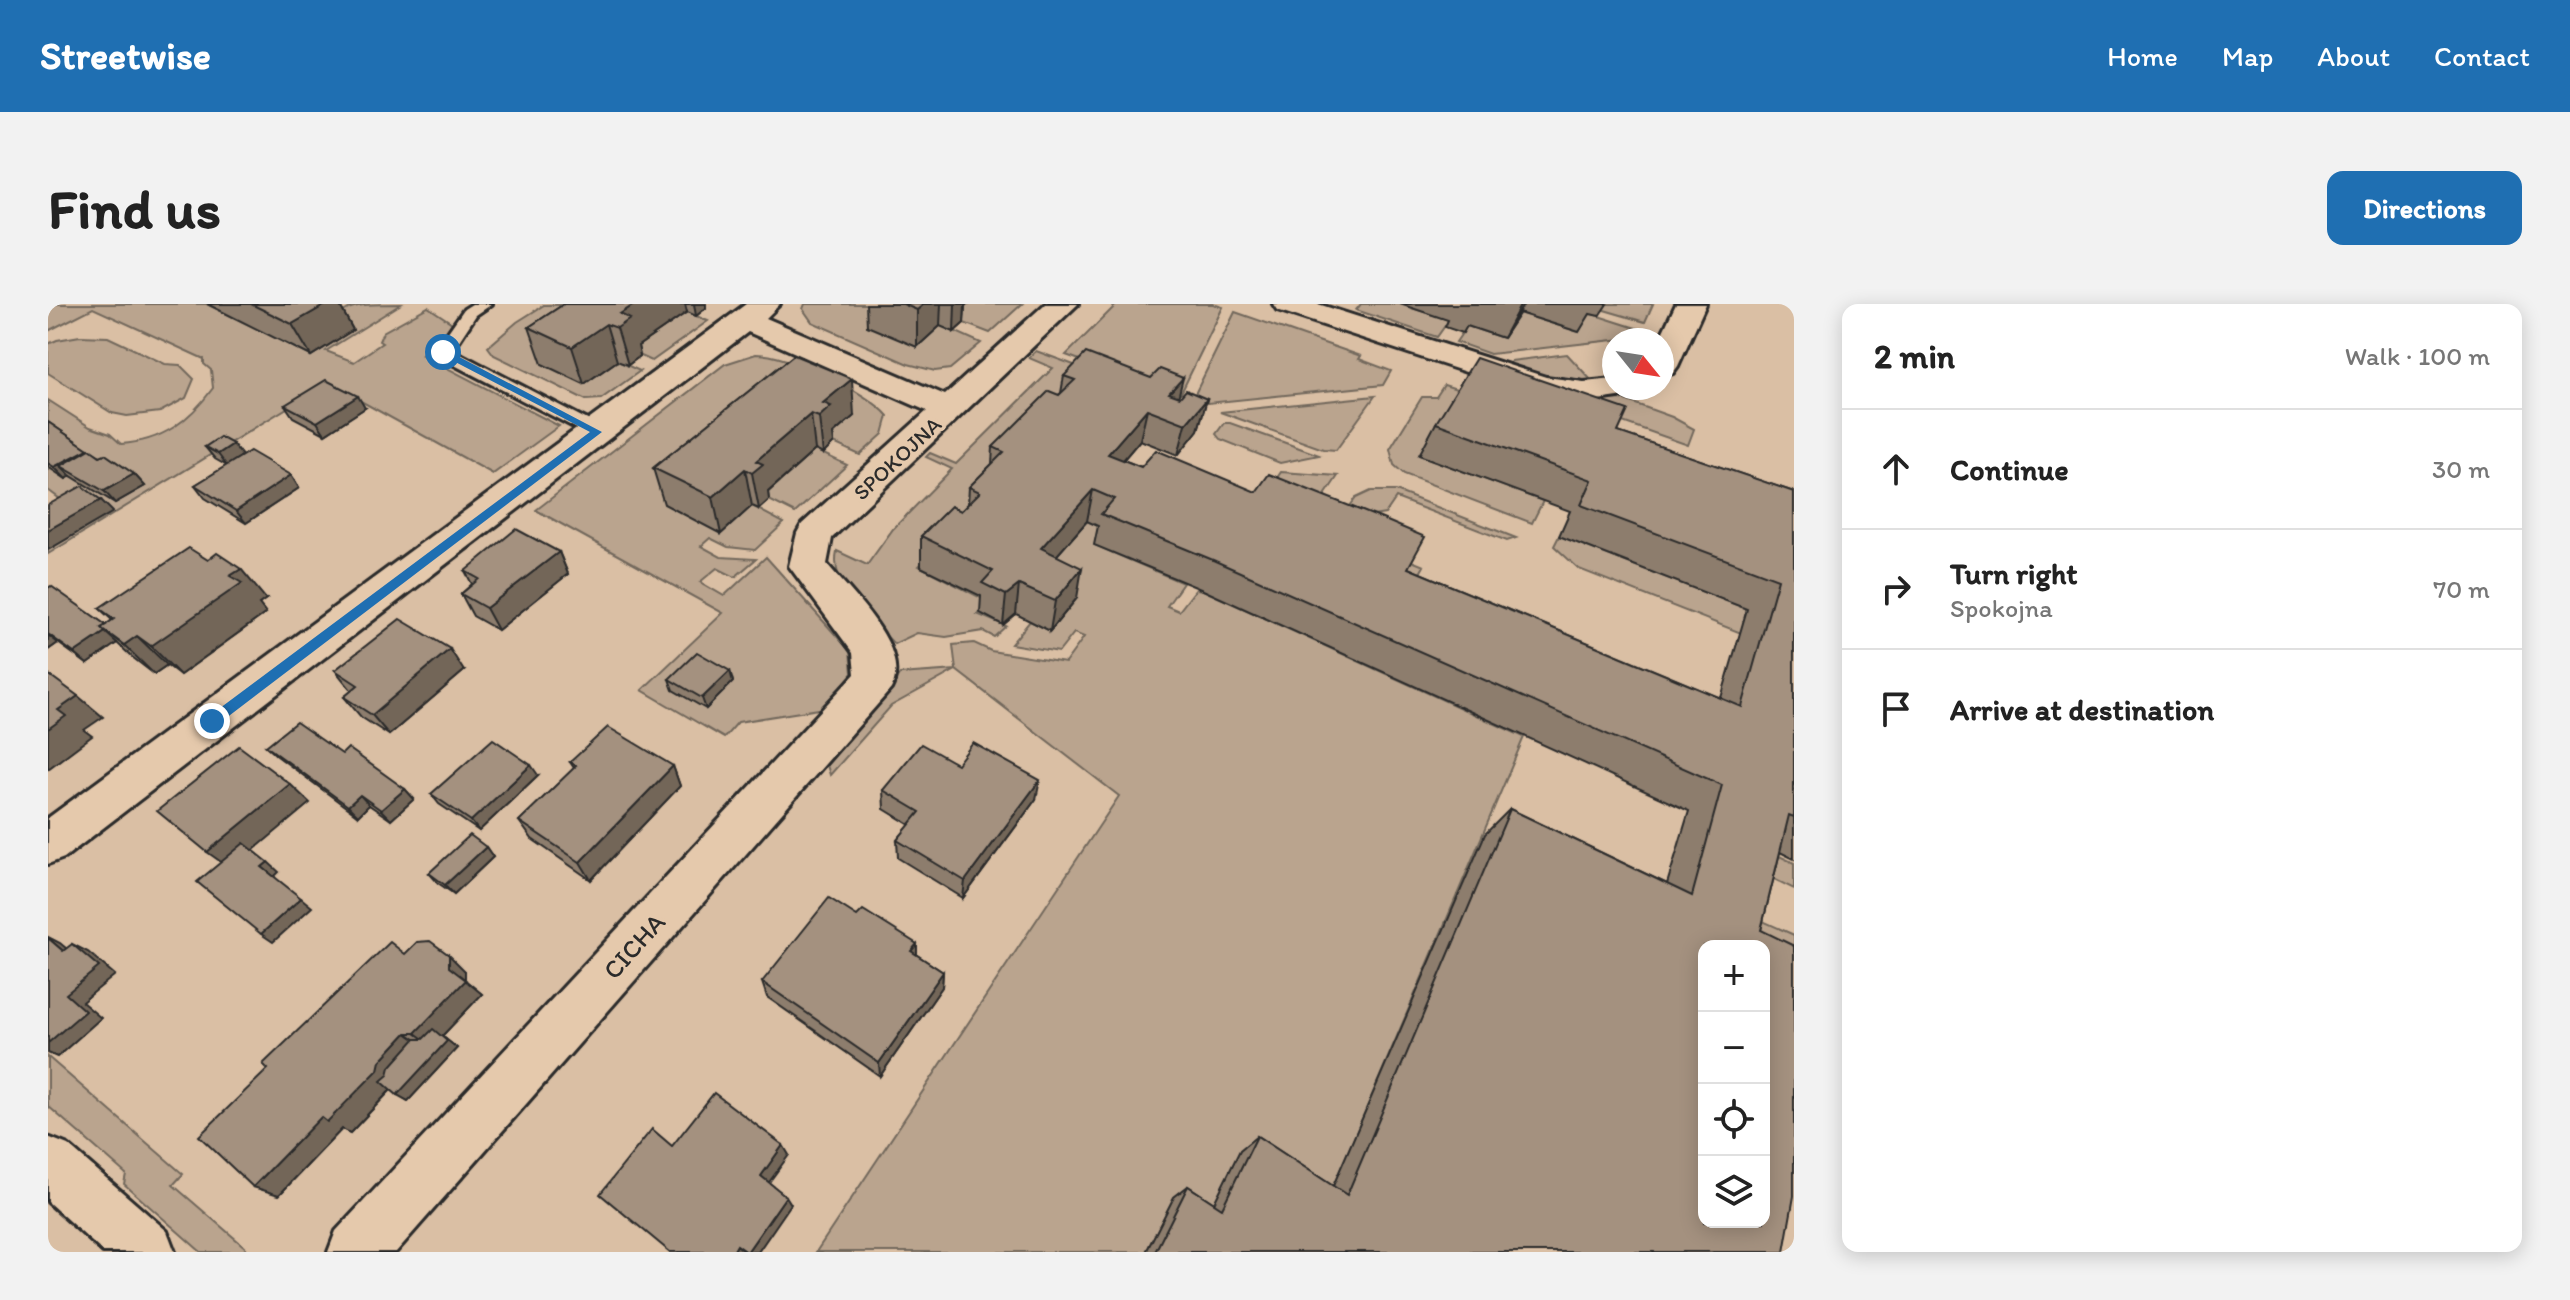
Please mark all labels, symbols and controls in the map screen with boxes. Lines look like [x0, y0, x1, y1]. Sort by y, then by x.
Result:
text: Streetwise [40, 33, 211, 79]
text: Home [2107, 39, 2178, 73]
text: Map [2222, 39, 2273, 73]
text: About [2317, 39, 2390, 73]
text: Contact [2434, 39, 2530, 73]
button: Directions [2327, 171, 2522, 245]
text: Find us [48, 175, 221, 242]
north arrow [1602, 328, 1674, 400]
route start [425, 334, 461, 370]
text: 2 min [1874, 336, 1955, 377]
text: Walk · 100 m [2345, 340, 2490, 372]
street label: SPOKOJNA [848, 411, 947, 506]
icon: ahead [1874, 447, 1918, 491]
text: Continue [1950, 451, 2069, 488]
text: 30 m [2432, 453, 2490, 485]
text: Turn right [1950, 555, 2078, 592]
icon: right [1874, 567, 1918, 611]
text: 70 m [2433, 573, 2490, 605]
text: Spokojna [1950, 592, 2053, 624]
icon: arrive [1874, 687, 1918, 731]
text: Arrive at destination [1950, 691, 2214, 728]
route end [194, 703, 230, 739]
street label: CICHA [596, 906, 672, 986]
map controls [1698, 940, 1770, 1228]
button: + [1698, 940, 1770, 1012]
button: − [1698, 1012, 1770, 1084]
button: locate [1698, 1084, 1770, 1156]
button: layers [1698, 1156, 1770, 1228]

